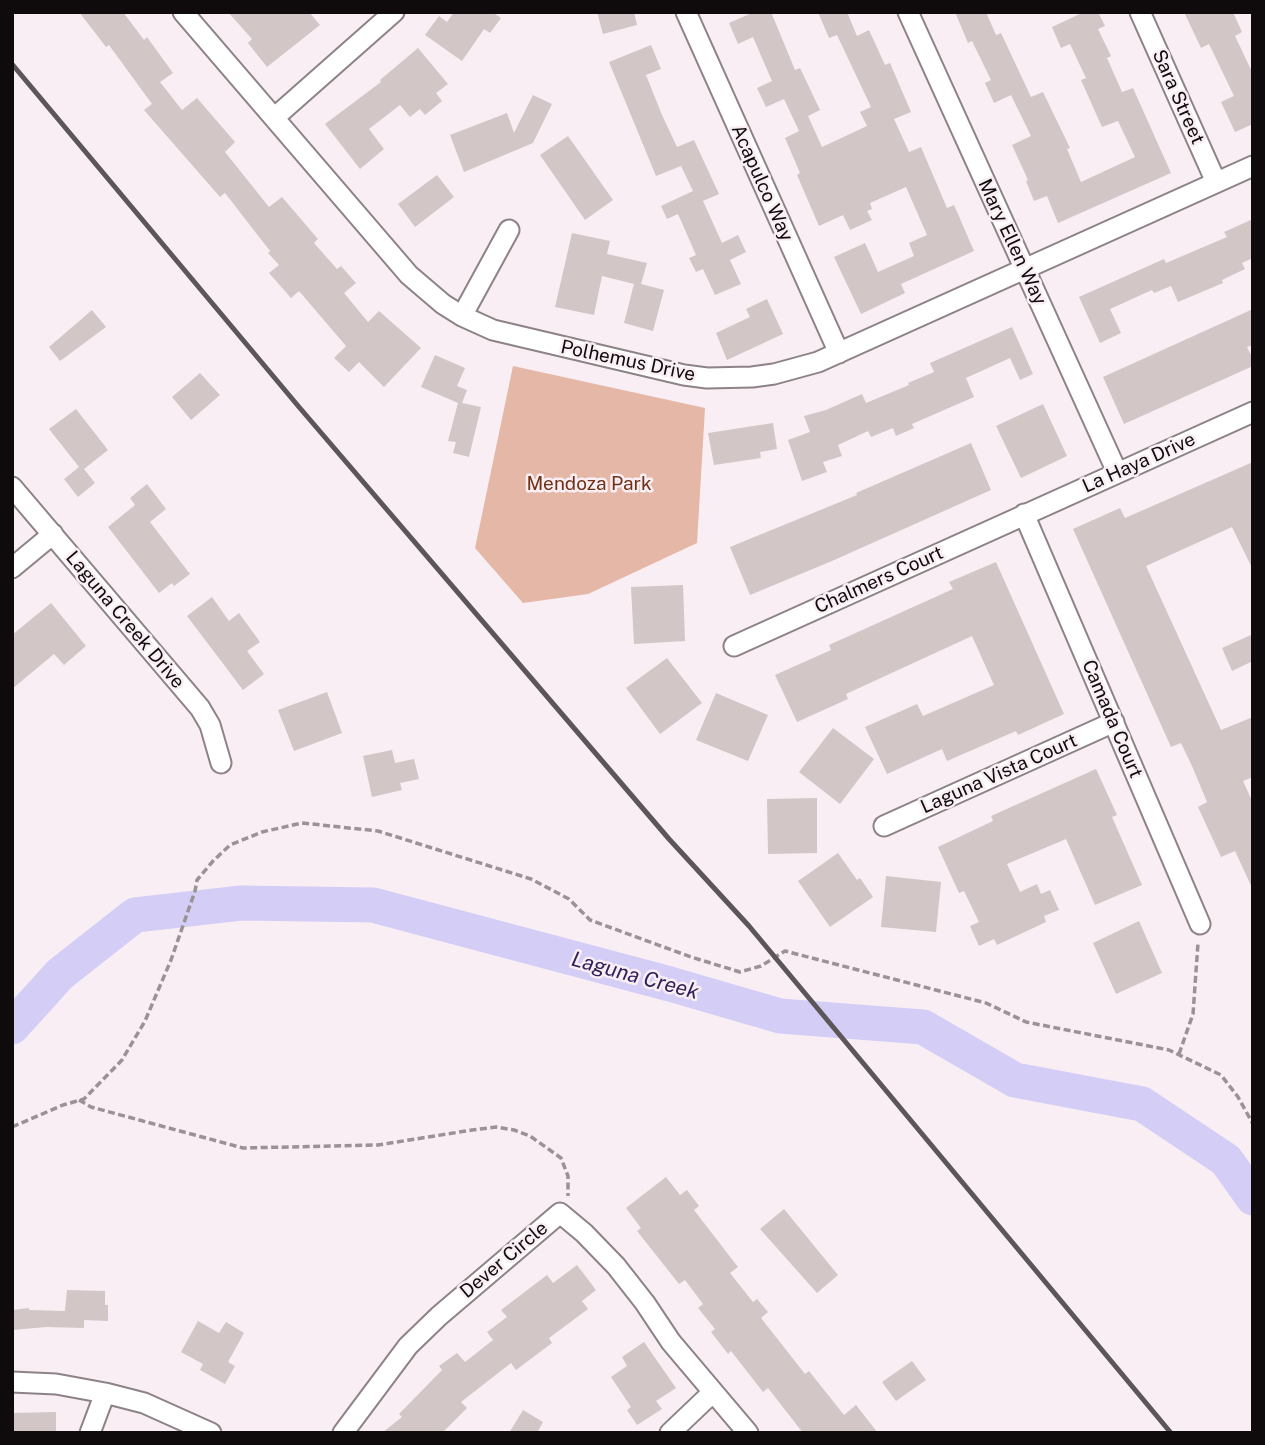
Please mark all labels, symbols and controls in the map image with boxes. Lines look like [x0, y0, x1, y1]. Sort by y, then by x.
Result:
street label: Sara Street [1147, 46, 1209, 148]
street label: Acapulco Way [726, 121, 798, 245]
street label: Mary Ellen Way [973, 176, 1051, 308]
street label: Polhemus Drive [559, 336, 697, 386]
street label: La Haya Drive [1079, 428, 1199, 498]
park label: Mendoza Park [526, 473, 652, 495]
street label: Chalmers Court [811, 541, 947, 619]
street label: Laguna Creek Drive [61, 547, 189, 693]
street label: Camada Court [1077, 656, 1147, 782]
street label: Laguna Vista Court [917, 729, 1081, 819]
water label: Laguna Creek [569, 947, 701, 1005]
street label: Dever Circle [456, 1217, 552, 1303]

